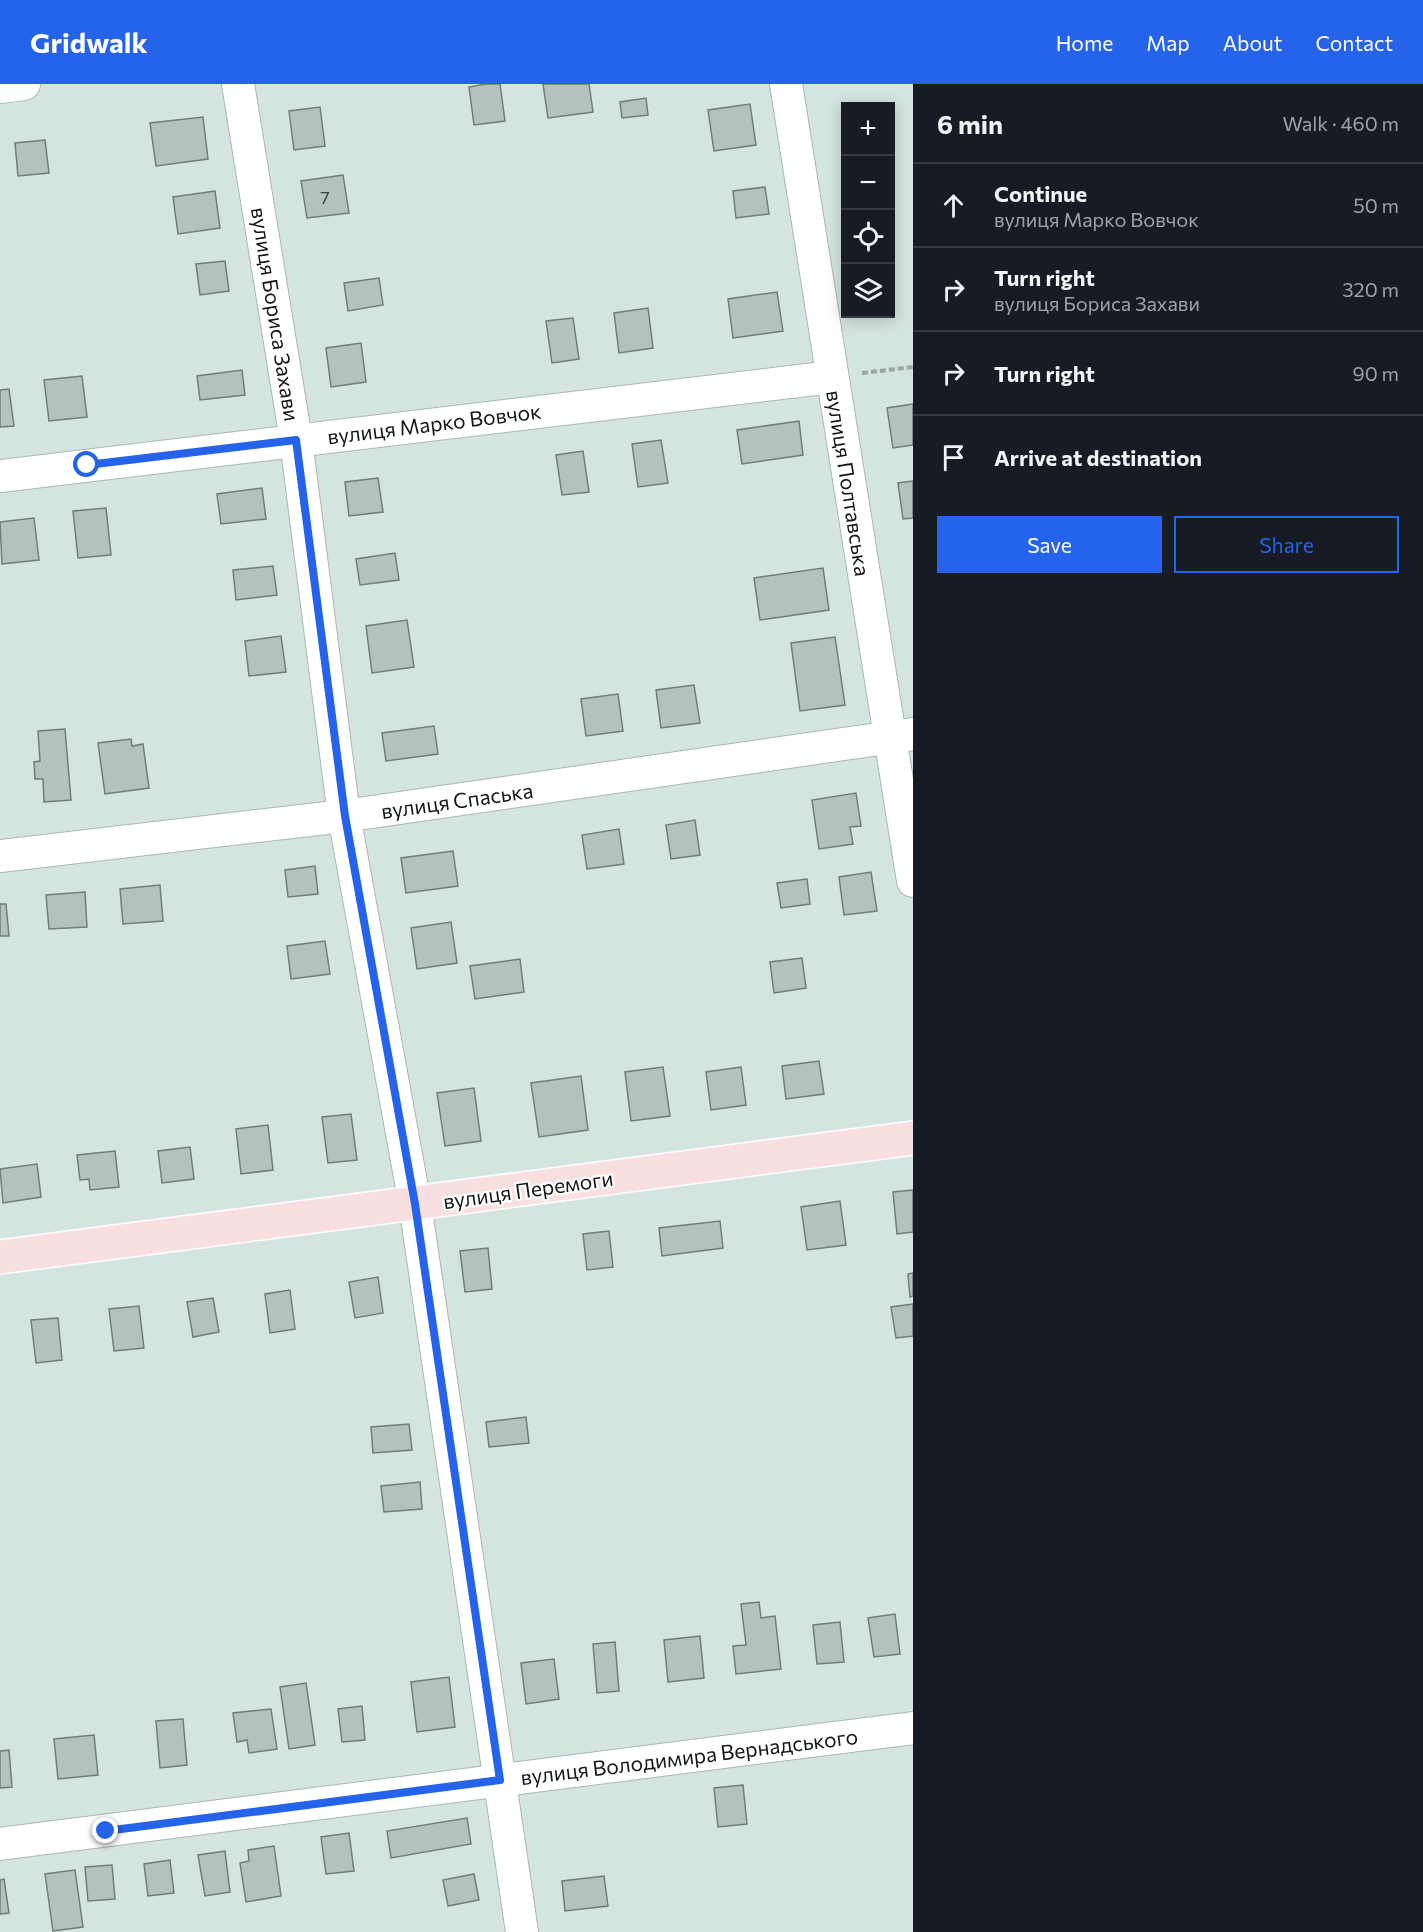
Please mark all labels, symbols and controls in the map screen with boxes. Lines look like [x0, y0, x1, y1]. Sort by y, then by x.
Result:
text: Gridwalk [30, 25, 148, 59]
text: Home [1056, 30, 1113, 55]
text: Map [1146, 30, 1190, 55]
text: About [1223, 30, 1282, 55]
text: Contact [1315, 30, 1393, 55]
map controls [841, 102, 895, 318]
button: + [841, 102, 895, 156]
text: 6 min [937, 108, 1003, 139]
text: Walk · 460 m [1282, 111, 1399, 135]
button: − [841, 156, 895, 210]
text: Continue [994, 180, 1087, 207]
house number: 7 [320, 186, 330, 208]
icon: ahead [937, 189, 970, 222]
text: 50 m [1353, 193, 1399, 217]
street label: вулиця Бориса Захави [247, 205, 305, 423]
text: вулиця Марко Вовчок [994, 207, 1199, 231]
button: locate [841, 210, 895, 264]
button: layers [841, 264, 895, 318]
text: Turn right [994, 264, 1095, 291]
icon: right [937, 273, 970, 306]
text: 320 m [1342, 277, 1399, 301]
text: вулиця Бориса Захави [994, 291, 1200, 315]
icon: right [937, 357, 970, 390]
text: Turn right [994, 360, 1095, 387]
text: 90 m [1353, 361, 1399, 385]
street label: вулиця Полтавська [822, 388, 876, 578]
street label: вулиця Марко Вовчок [326, 397, 542, 449]
icon: arrive [937, 441, 970, 474]
text: Arrive at destination [994, 444, 1202, 471]
route start [73, 451, 99, 477]
button: Save [937, 516, 1162, 573]
button: Share [1174, 516, 1399, 573]
street label: вулиця Спаська [379, 777, 535, 823]
street label: вулиця Перемоги [441, 1165, 615, 1213]
street label: вулиця Володимира Вернадського [519, 1723, 859, 1789]
route end [92, 1817, 118, 1843]

